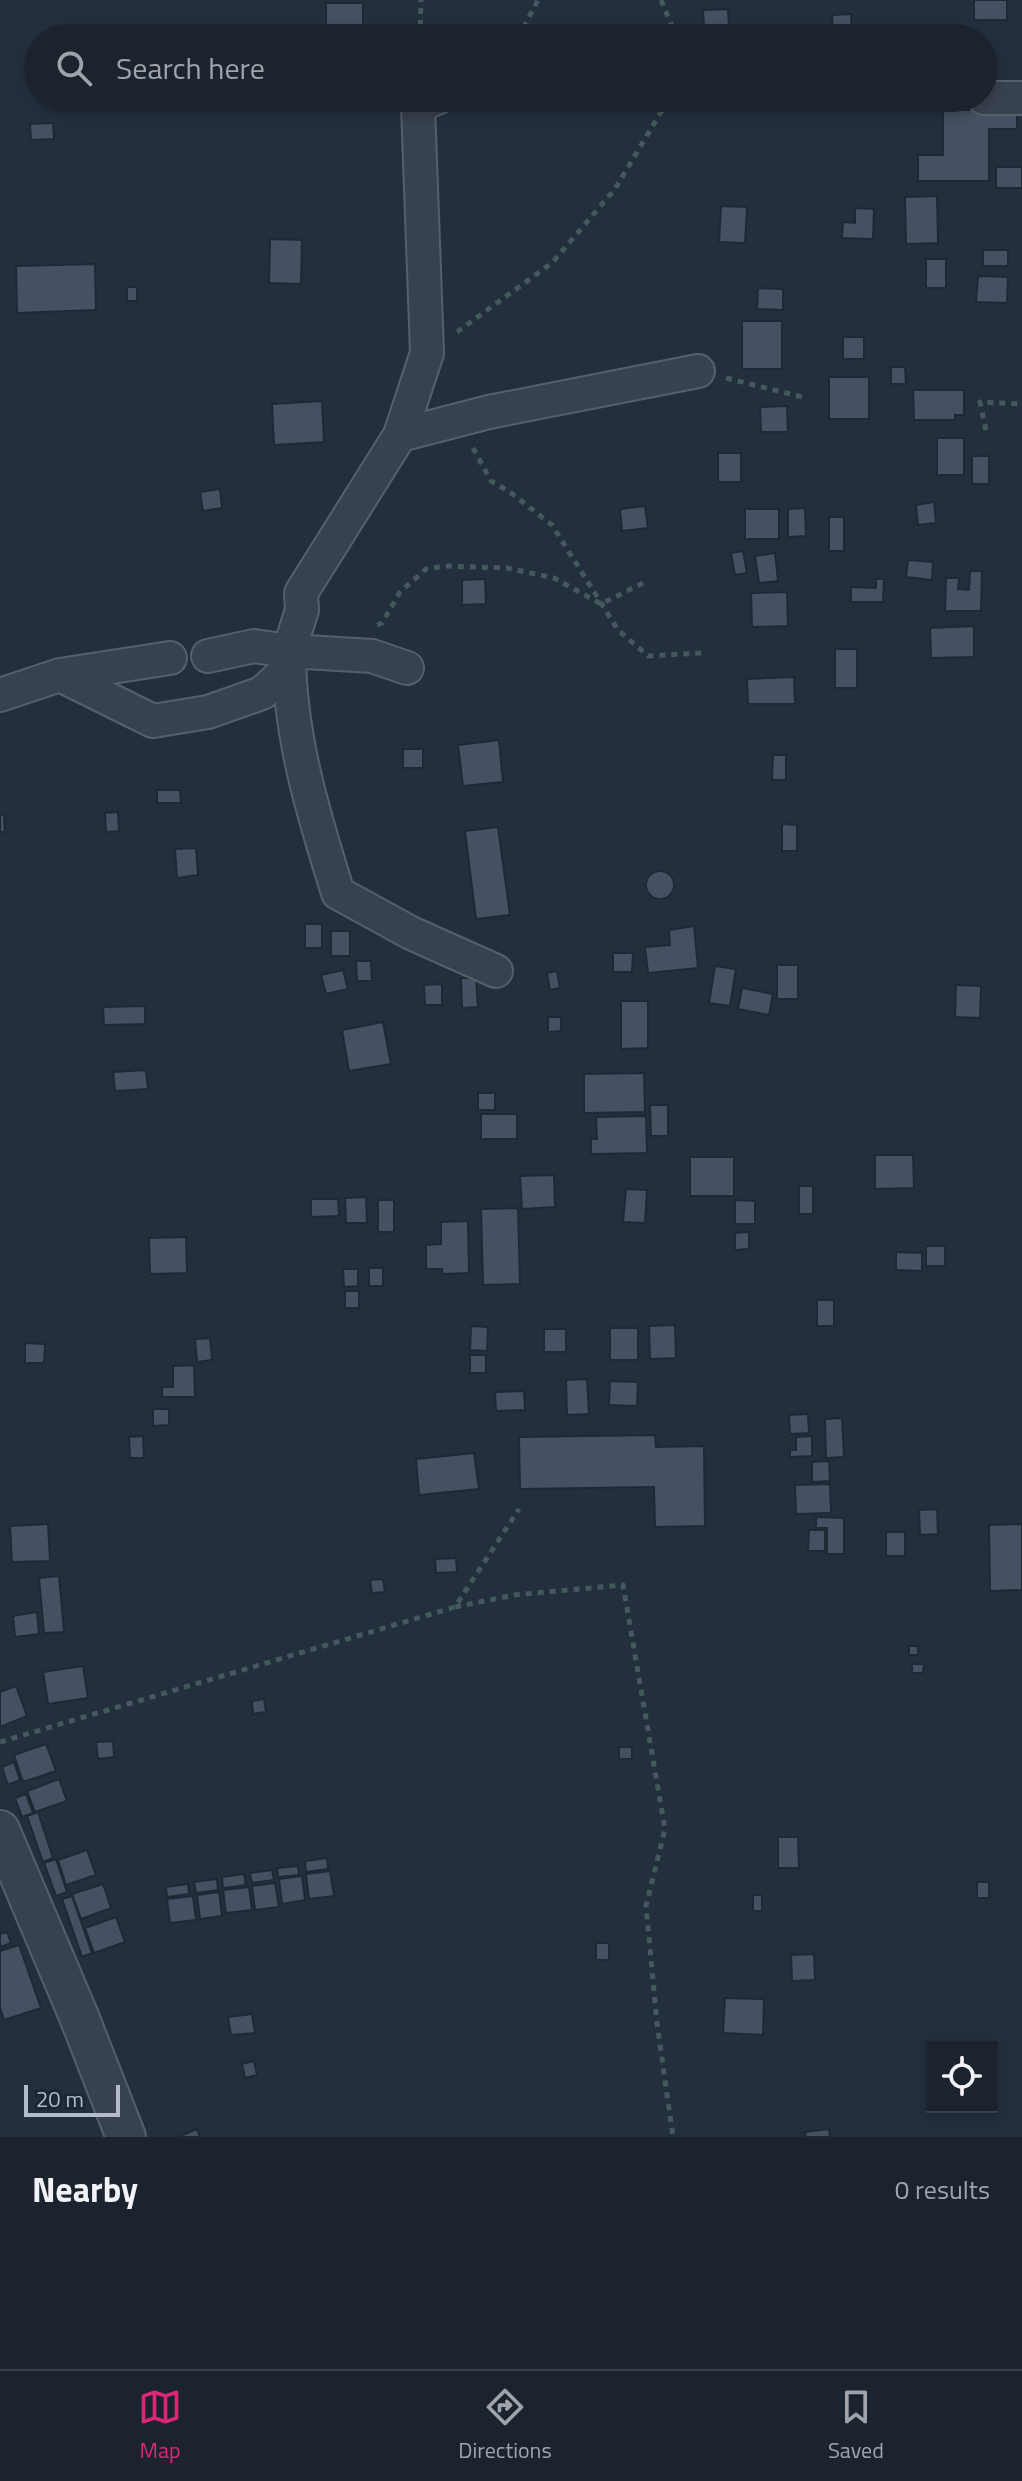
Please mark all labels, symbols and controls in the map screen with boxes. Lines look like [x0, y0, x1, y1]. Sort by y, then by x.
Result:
search box [24, 24, 998, 112]
text: Search here [116, 45, 265, 91]
icon: search [52, 46, 96, 90]
map controls [926, 2041, 998, 2113]
button: locate [926, 2041, 998, 2113]
scale bar [24, 2081, 120, 2117]
text: 20 m [36, 2082, 84, 2116]
text: Nearby [32, 2163, 138, 2215]
text: 0 results [895, 2170, 990, 2209]
tab: Map [138, 2385, 182, 2467]
tab: Directions [458, 2385, 552, 2467]
tab: Saved [828, 2385, 884, 2467]

